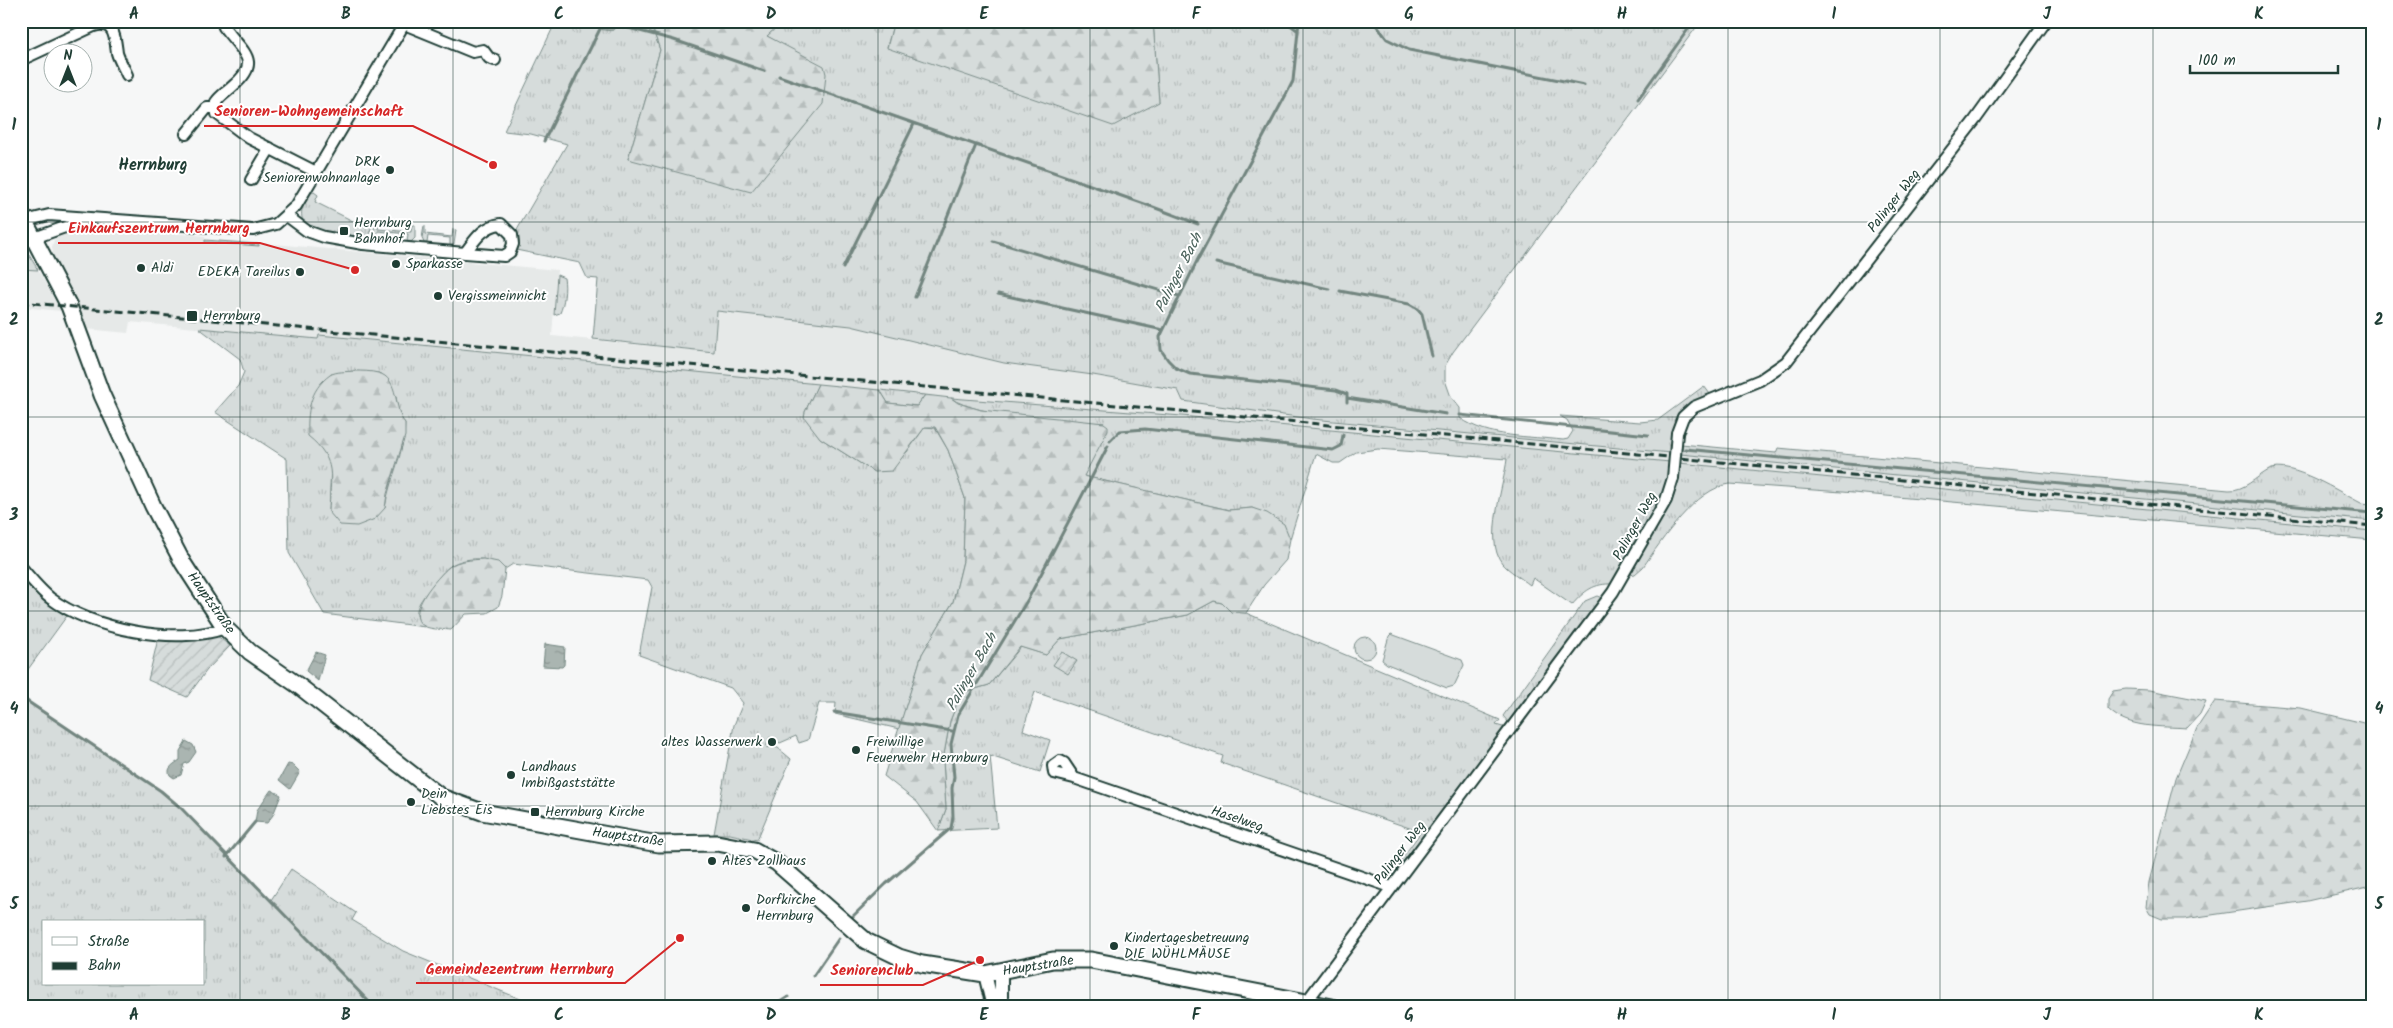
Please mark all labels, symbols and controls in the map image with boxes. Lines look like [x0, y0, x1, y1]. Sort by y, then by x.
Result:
text: A [129, 2, 139, 27]
text: B [341, 2, 351, 27]
text: C [554, 2, 564, 27]
text: D [766, 2, 777, 27]
text: E [980, 2, 990, 27]
text: F [1192, 2, 1202, 27]
text: G [1404, 2, 1414, 27]
text: H [1617, 2, 1627, 27]
text: I [1832, 2, 1837, 27]
text: J [2043, 2, 2052, 27]
text: K [2254, 2, 2264, 27]
north arrow [42, 42, 92, 92]
scale bar [2190, 42, 2338, 74]
text: N [64, 45, 73, 67]
text: 100 m [2198, 49, 2236, 73]
callout: Senioren-Wohngemeinschaft [204, 96, 413, 126]
text: Senioren-Wohngemeinschaft [214, 100, 404, 124]
text: 1 [12, 113, 17, 138]
text: 1 [2377, 113, 2382, 138]
place label: DRK Seniorenwohnanlage [263, 151, 381, 189]
district label: Herrnburg [118, 153, 188, 178]
marker: DRK Seniorenwohnanlage [384, 164, 396, 176]
street label: Palinger Weg [1862, 164, 1926, 238]
place label: Herrnburg Bahnhof [354, 212, 412, 250]
callout: Einkaufszentrum Herrnburg [58, 213, 260, 243]
text: Einkaufszentrum Herrnburg [68, 217, 250, 241]
marker: Herrnburg Bahnhof [338, 225, 350, 237]
water label: Palinger Bach [1149, 227, 1210, 317]
place label: Sparkasse [406, 253, 463, 275]
place label: Aldi [151, 257, 174, 279]
marker: Sparkasse [390, 258, 402, 270]
place label: EDEKA Tareilus [198, 261, 290, 283]
marker: Aldi [135, 262, 147, 274]
marker: EDEKA Tareilus [294, 266, 306, 278]
place label: Vergissmeinnicht [448, 285, 547, 307]
marker: Vergissmeinnicht [432, 290, 444, 302]
place label: Herrnburg [203, 305, 261, 327]
text: 2 [9, 308, 19, 333]
text: 2 [2374, 308, 2384, 333]
marker: Herrnburg [185, 309, 199, 323]
street label: Palinger Weg [1607, 488, 1663, 564]
text: 3 [9, 503, 19, 528]
text: 3 [2374, 503, 2384, 528]
street label: Hauptstraße [181, 567, 241, 639]
water label: Palinger Bach [940, 627, 1005, 715]
text: 4 [10, 697, 19, 722]
text: 4 [2375, 697, 2384, 722]
place label: altes Wasserwerk [661, 731, 762, 753]
place label: Freiwillige Feuerwehr Herrnburg [866, 731, 989, 769]
marker: altes Wasserwerk [766, 736, 778, 748]
marker: Freiwillige Feuerwehr Herrnburg [850, 744, 862, 756]
place label: Landhaus Imbißgaststätte [521, 756, 616, 794]
marker: Landhaus Imbißgaststätte [505, 769, 517, 781]
place label: Dein Liebstes Eis [421, 783, 492, 821]
marker: Dein Liebstes Eis [405, 796, 417, 808]
street label: Haselweg [1208, 800, 1266, 838]
place label: Herrnburg Kirche [545, 801, 645, 823]
marker: Herrnburg Kirche [529, 806, 541, 818]
street label: Palinger Weg [1368, 816, 1432, 890]
street label: Hauptstraße [591, 821, 666, 853]
place label: Altes Zollhaus [722, 850, 806, 872]
marker: Altes Zollhaus [706, 855, 718, 867]
place label: Dorfkirche Herrnburg [756, 889, 817, 927]
text: 5 [9, 892, 20, 917]
text: 5 [2374, 892, 2385, 917]
marker: Dorfkirche Herrnburg [740, 902, 752, 914]
legend [42, 920, 205, 986]
place label: Kindertagesbetreuung DIE WÜHLMÄUSE [1124, 927, 1249, 965]
text: Straße [88, 930, 130, 954]
marker: Kindertagesbetreuung DIE WÜHLMÄUSE [1108, 940, 1120, 952]
street label: Hauptstraße [1001, 949, 1076, 982]
callout: Gemeindezentrum Herrnburg [416, 953, 625, 983]
text: Bahn [88, 954, 121, 978]
callout: Seniorenclub [820, 955, 923, 985]
text: Gemeindezentrum Herrnburg [426, 958, 614, 982]
text: Seniorenclub [831, 959, 914, 983]
text: A [129, 1003, 139, 1028]
text: B [341, 1003, 351, 1028]
text: C [554, 1003, 564, 1028]
text: D [766, 1003, 777, 1028]
text: E [980, 1003, 990, 1028]
text: F [1192, 1003, 1202, 1028]
text: G [1404, 1003, 1414, 1028]
text: H [1617, 1003, 1627, 1028]
text: I [1832, 1003, 1837, 1028]
text: J [2043, 1003, 2052, 1028]
text: K [2254, 1003, 2264, 1028]

